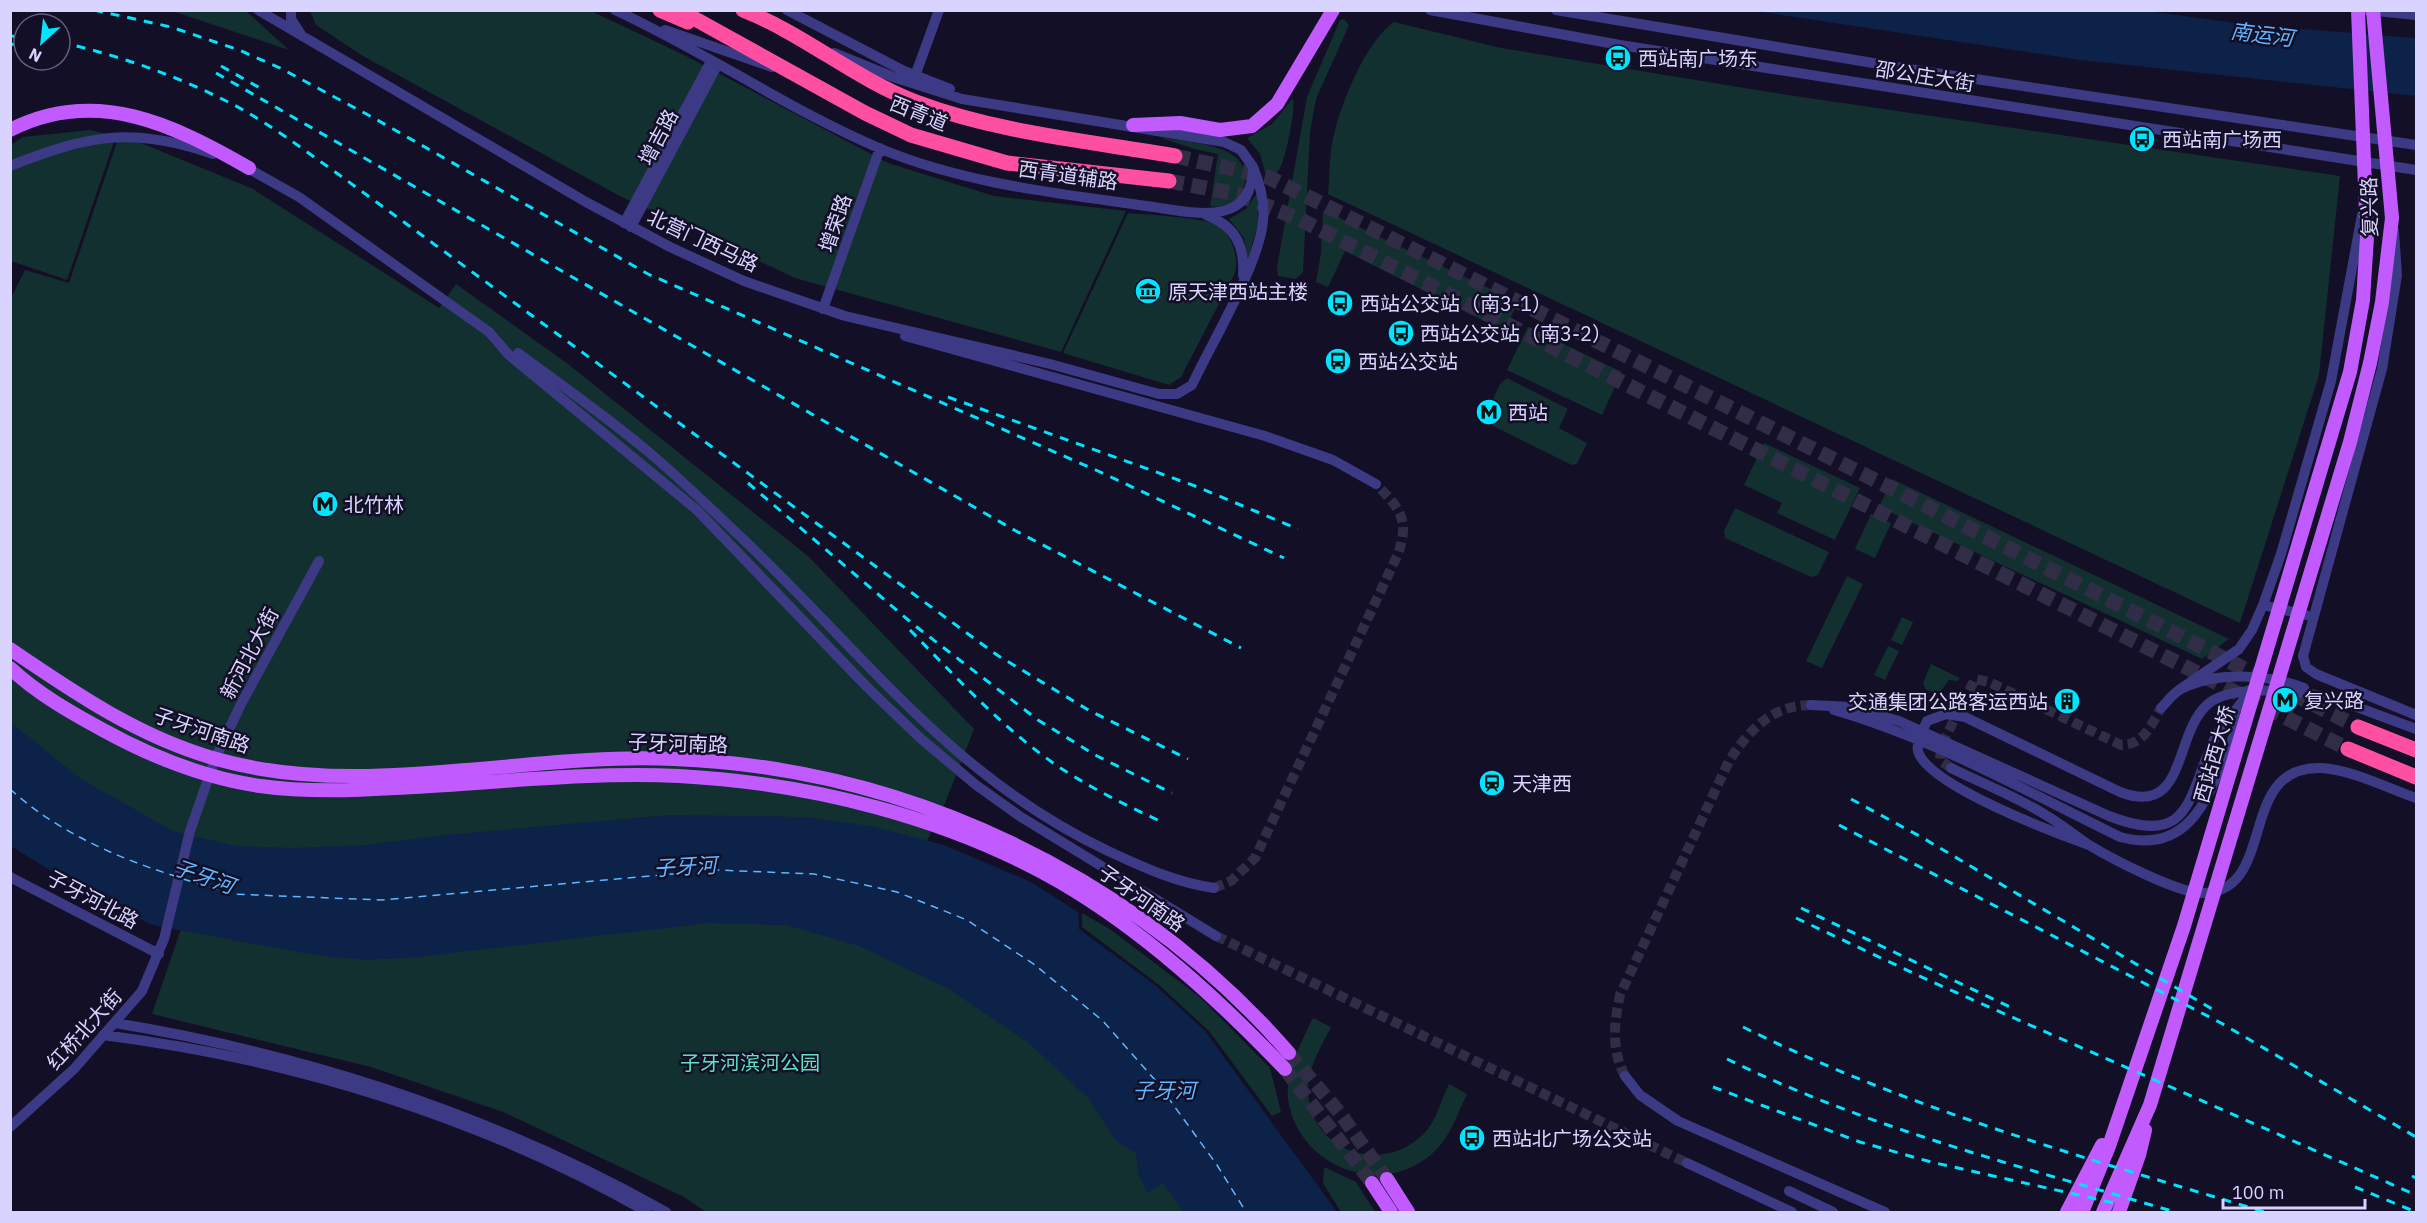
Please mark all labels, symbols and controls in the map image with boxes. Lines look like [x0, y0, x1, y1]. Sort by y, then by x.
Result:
north arrow [12, 12, 72, 72]
water label: 南运河 [2229, 16, 2299, 52]
bus stop icon: 西站南广场东 [1603, 43, 1633, 73]
text: N [25, 44, 45, 67]
place label: 西站南广场东 [1638, 45, 1758, 72]
street label: 邵公庄大街 [1874, 55, 1976, 97]
street label: 西青道 [886, 89, 952, 137]
street label: 增吉路 [632, 104, 684, 170]
bus stop icon: 西站南广场西 [2127, 124, 2157, 154]
place label: 西站南广场西 [2162, 126, 2282, 153]
street label: 西青道辅路 [1017, 155, 1119, 195]
street label: 复兴路 [2355, 177, 2383, 237]
street label: 增荣路 [812, 190, 858, 256]
street label: 北营门西马路 [643, 202, 763, 278]
museum icon: 原天津西站主楼 [1133, 276, 1163, 306]
place label: 原天津西站主楼 [1168, 278, 1308, 305]
bus stop icon: 西站公交站（南3-1） [1325, 288, 1355, 318]
place label: 西站公交站（南3-1） [1360, 290, 1552, 317]
bus stop icon: 西站公交站（南3-2） [1386, 318, 1416, 348]
place label: 西站公交站（南3-2） [1420, 320, 1612, 347]
bus stop icon: 西站公交站 [1323, 346, 1353, 376]
place label: 西站公交站 [1358, 348, 1458, 375]
metro station icon: 西站 [1474, 397, 1504, 427]
place label: 西站 [1508, 399, 1548, 426]
metro station icon: 北竹林 [310, 489, 340, 519]
place label: 北竹林 [344, 491, 404, 518]
street label: 新河北大街 [214, 603, 284, 703]
metro station icon: 复兴路 [2270, 685, 2300, 715]
building icon: 交通集团公路客运西站 [2052, 686, 2082, 716]
place label: 复兴路 [2304, 687, 2364, 714]
place label: 交通集团公路客运西站 [1848, 688, 2048, 715]
street label: 子牙河南路 [150, 701, 254, 759]
street label: 西站西大桥 [2187, 702, 2241, 806]
street label: 子牙河南路 [628, 728, 728, 758]
station icon: 天津西 [1477, 768, 1507, 798]
place label: 天津西 [1512, 770, 1572, 797]
water label: 子牙河 [653, 850, 721, 882]
water label: 子牙河 [170, 853, 242, 901]
street label: 子牙河南路 [1093, 858, 1191, 938]
street label: 子牙河北路 [43, 864, 143, 934]
street label: 红桥北大街 [41, 983, 127, 1075]
park label: 子牙河滨河公园 [680, 1049, 820, 1076]
water label: 子牙河 [1133, 1076, 1199, 1104]
bus stop icon: 西站北广场公交站 [1457, 1123, 1487, 1153]
place label: 西站北广场公交站 [1492, 1125, 1652, 1152]
scale bar [2223, 1172, 2366, 1210]
text: 100 m [2232, 1181, 2284, 1204]

